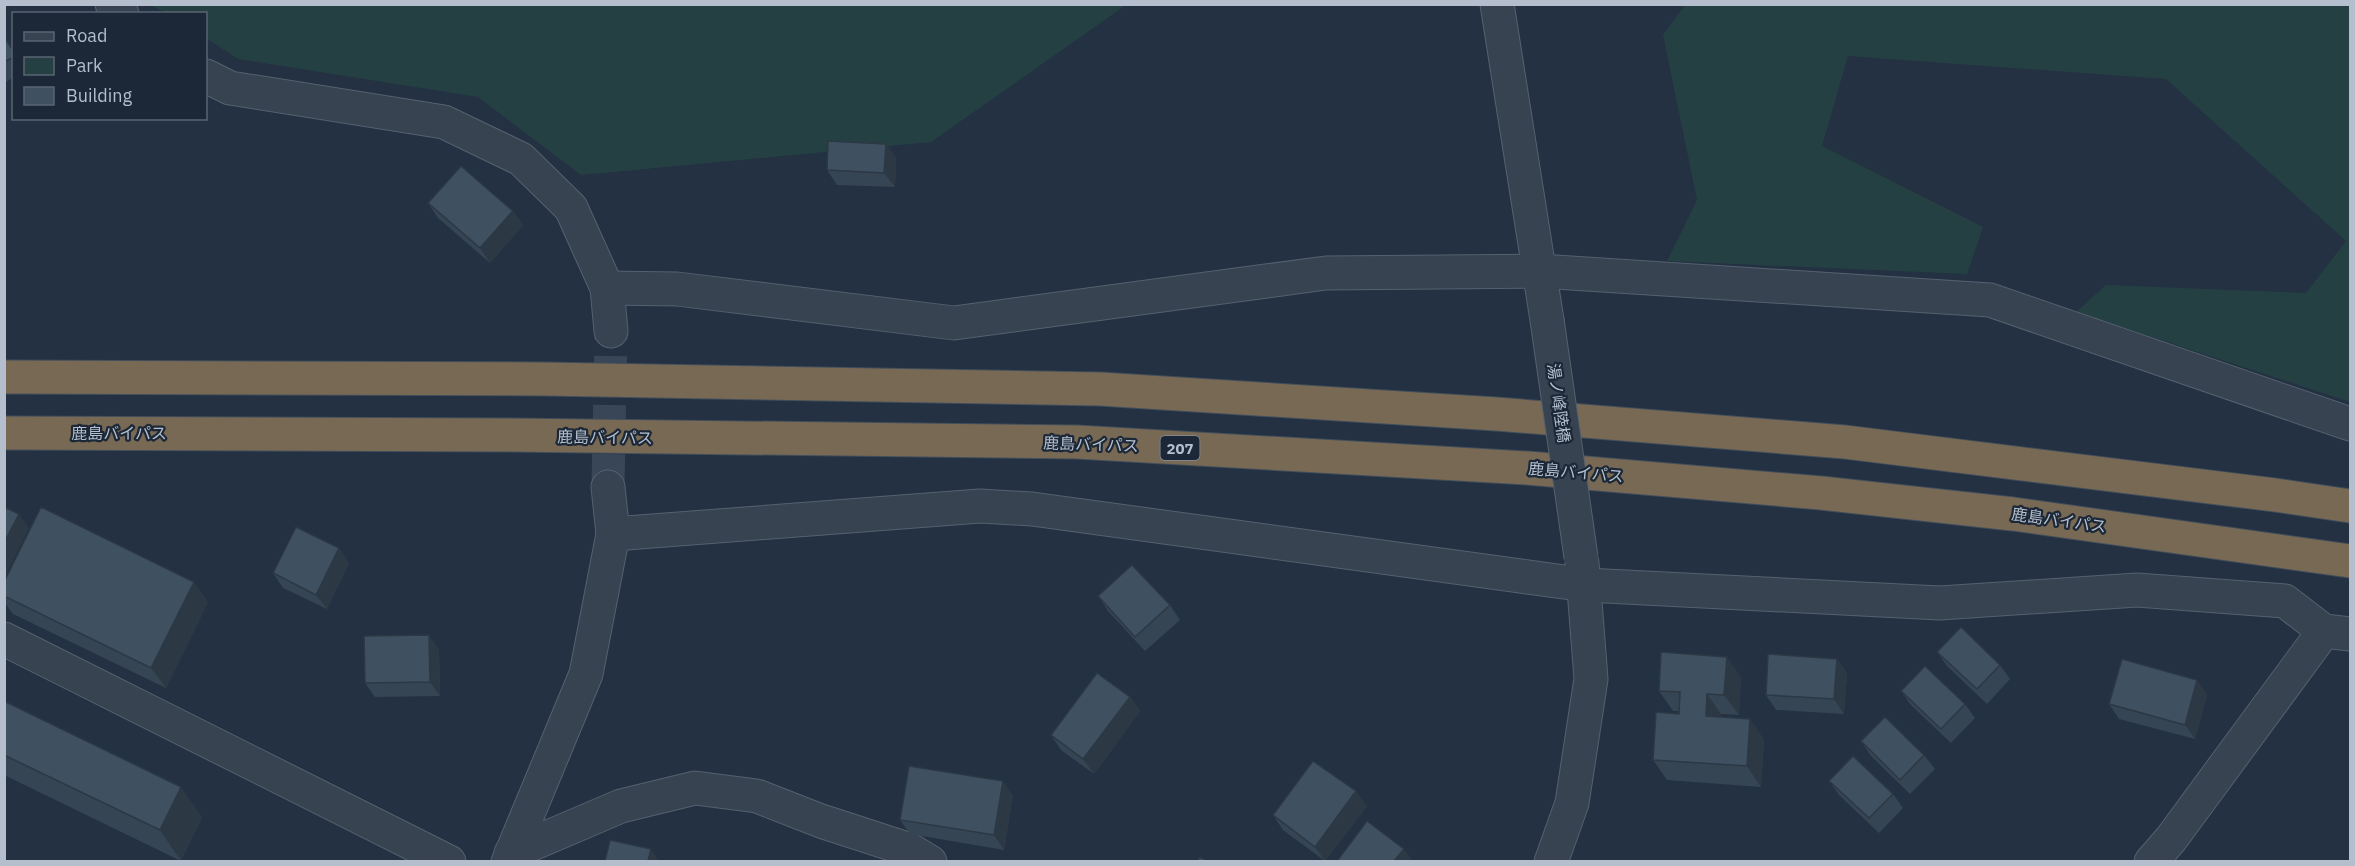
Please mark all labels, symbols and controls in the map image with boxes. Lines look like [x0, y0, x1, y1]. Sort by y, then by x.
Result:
legend [12, 12, 207, 120]
text: Road [66, 24, 107, 47]
text: Park [66, 54, 103, 77]
text: Building [66, 84, 133, 107]
street label: 湯ノ峰陸橋 [1544, 362, 1574, 444]
street label: 鹿島バイパス [71, 423, 167, 443]
street label: 鹿島バイパス [557, 426, 653, 448]
street label: 鹿島バイパス [1043, 432, 1139, 456]
road number: 207 [1160, 436, 1200, 460]
street label: 鹿島バイパス [1527, 458, 1625, 486]
street label: 鹿島バイパス [2010, 503, 2108, 537]

